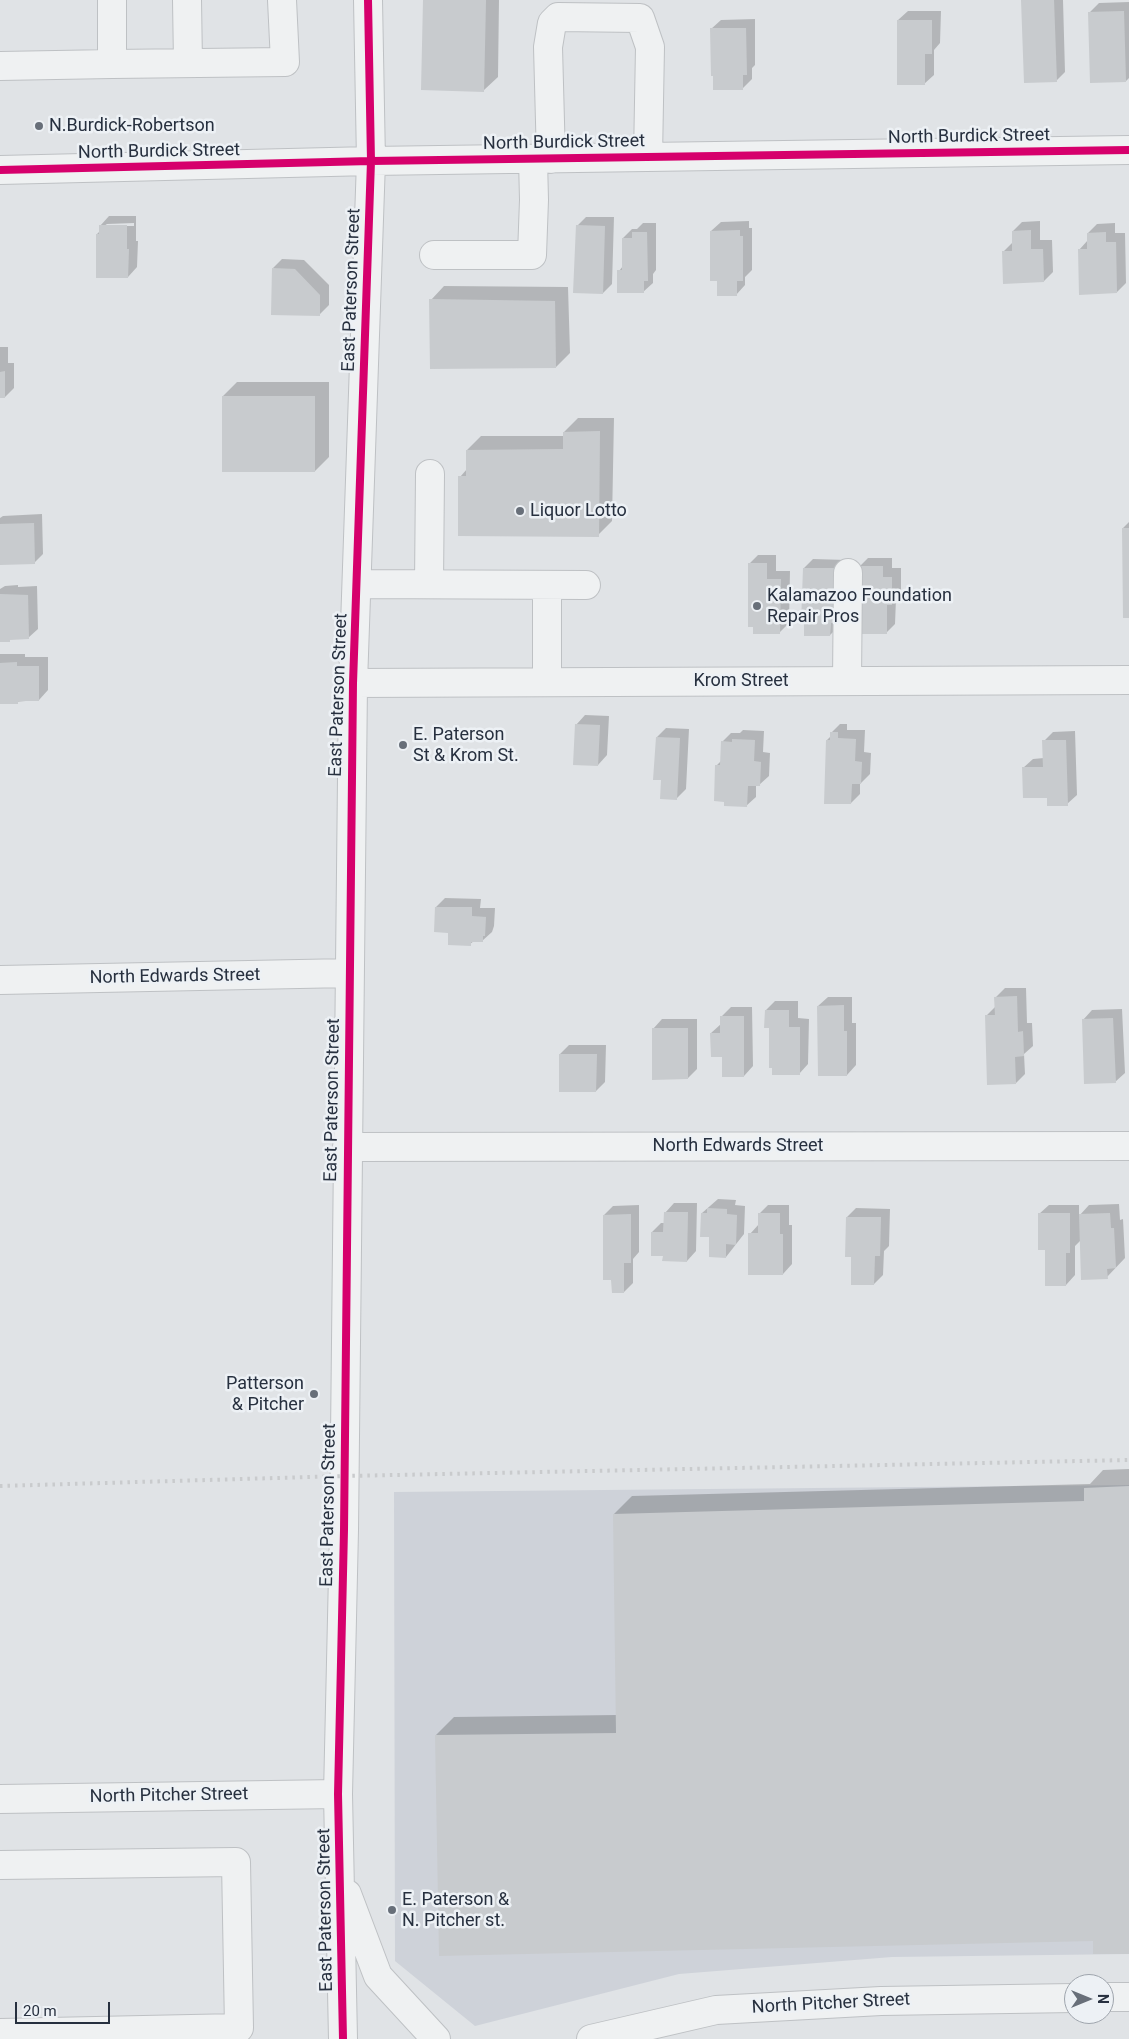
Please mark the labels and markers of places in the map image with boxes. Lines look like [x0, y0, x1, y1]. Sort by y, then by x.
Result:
place label: N.Burdick-Robertson [49, 115, 215, 137]
marker: N.Burdick-Robertson [33, 120, 45, 132]
place label: Liquor Lotto [530, 500, 627, 522]
marker: Liquor Lotto [514, 505, 526, 517]
place label: Kalamazoo Foundation Repair Pros [767, 585, 952, 628]
marker: Kalamazoo Foundation Repair Pros [751, 600, 763, 612]
place label: E. Paterson St & Krom St. [413, 724, 519, 766]
marker: E. Paterson St & Krom St. [397, 739, 409, 751]
place label: Patterson & Pitcher [226, 1373, 304, 1416]
marker: Patterson & Pitcher [308, 1388, 320, 1400]
place label: E. Paterson & N. Pitcher st. [402, 1889, 509, 1932]
marker: E. Paterson & N. Pitcher st. [386, 1904, 398, 1916]

